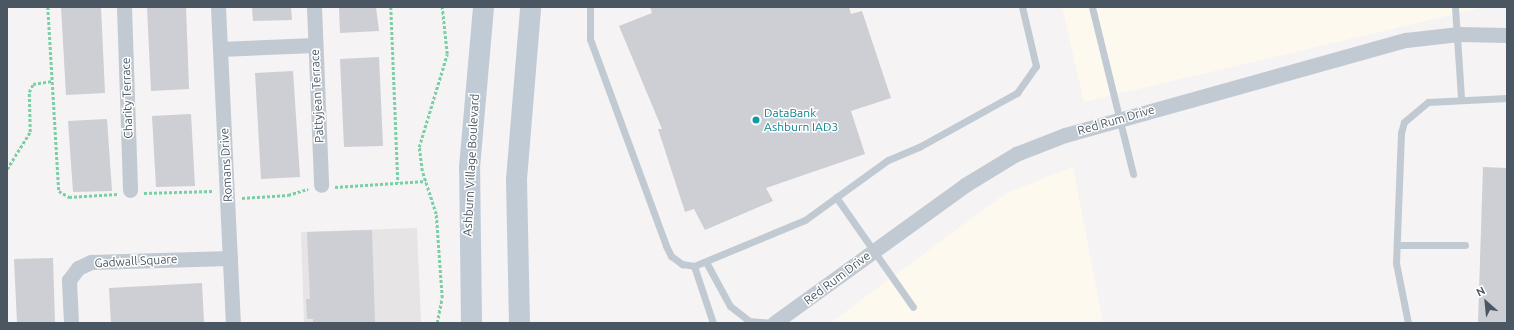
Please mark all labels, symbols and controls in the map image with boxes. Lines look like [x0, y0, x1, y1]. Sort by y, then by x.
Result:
street label: Pattyjean Terrace [307, 49, 327, 143]
street label: Charity Terrace [118, 57, 136, 139]
street label: Ashburn Village Boulevard [460, 93, 482, 237]
street label: Red Rum Drive [1076, 102, 1156, 138]
place label: DataBank Ashburn IAD3 [764, 106, 838, 134]
marker: DataBank Ashburn IAD3 [751, 115, 761, 125]
street label: Romans Drive [217, 128, 235, 202]
street label: Red Rum Drive [801, 248, 873, 308]
street label: Gadwall Square [94, 252, 178, 270]
north arrow [1466, 282, 1506, 322]
text: N [1474, 284, 1487, 299]

